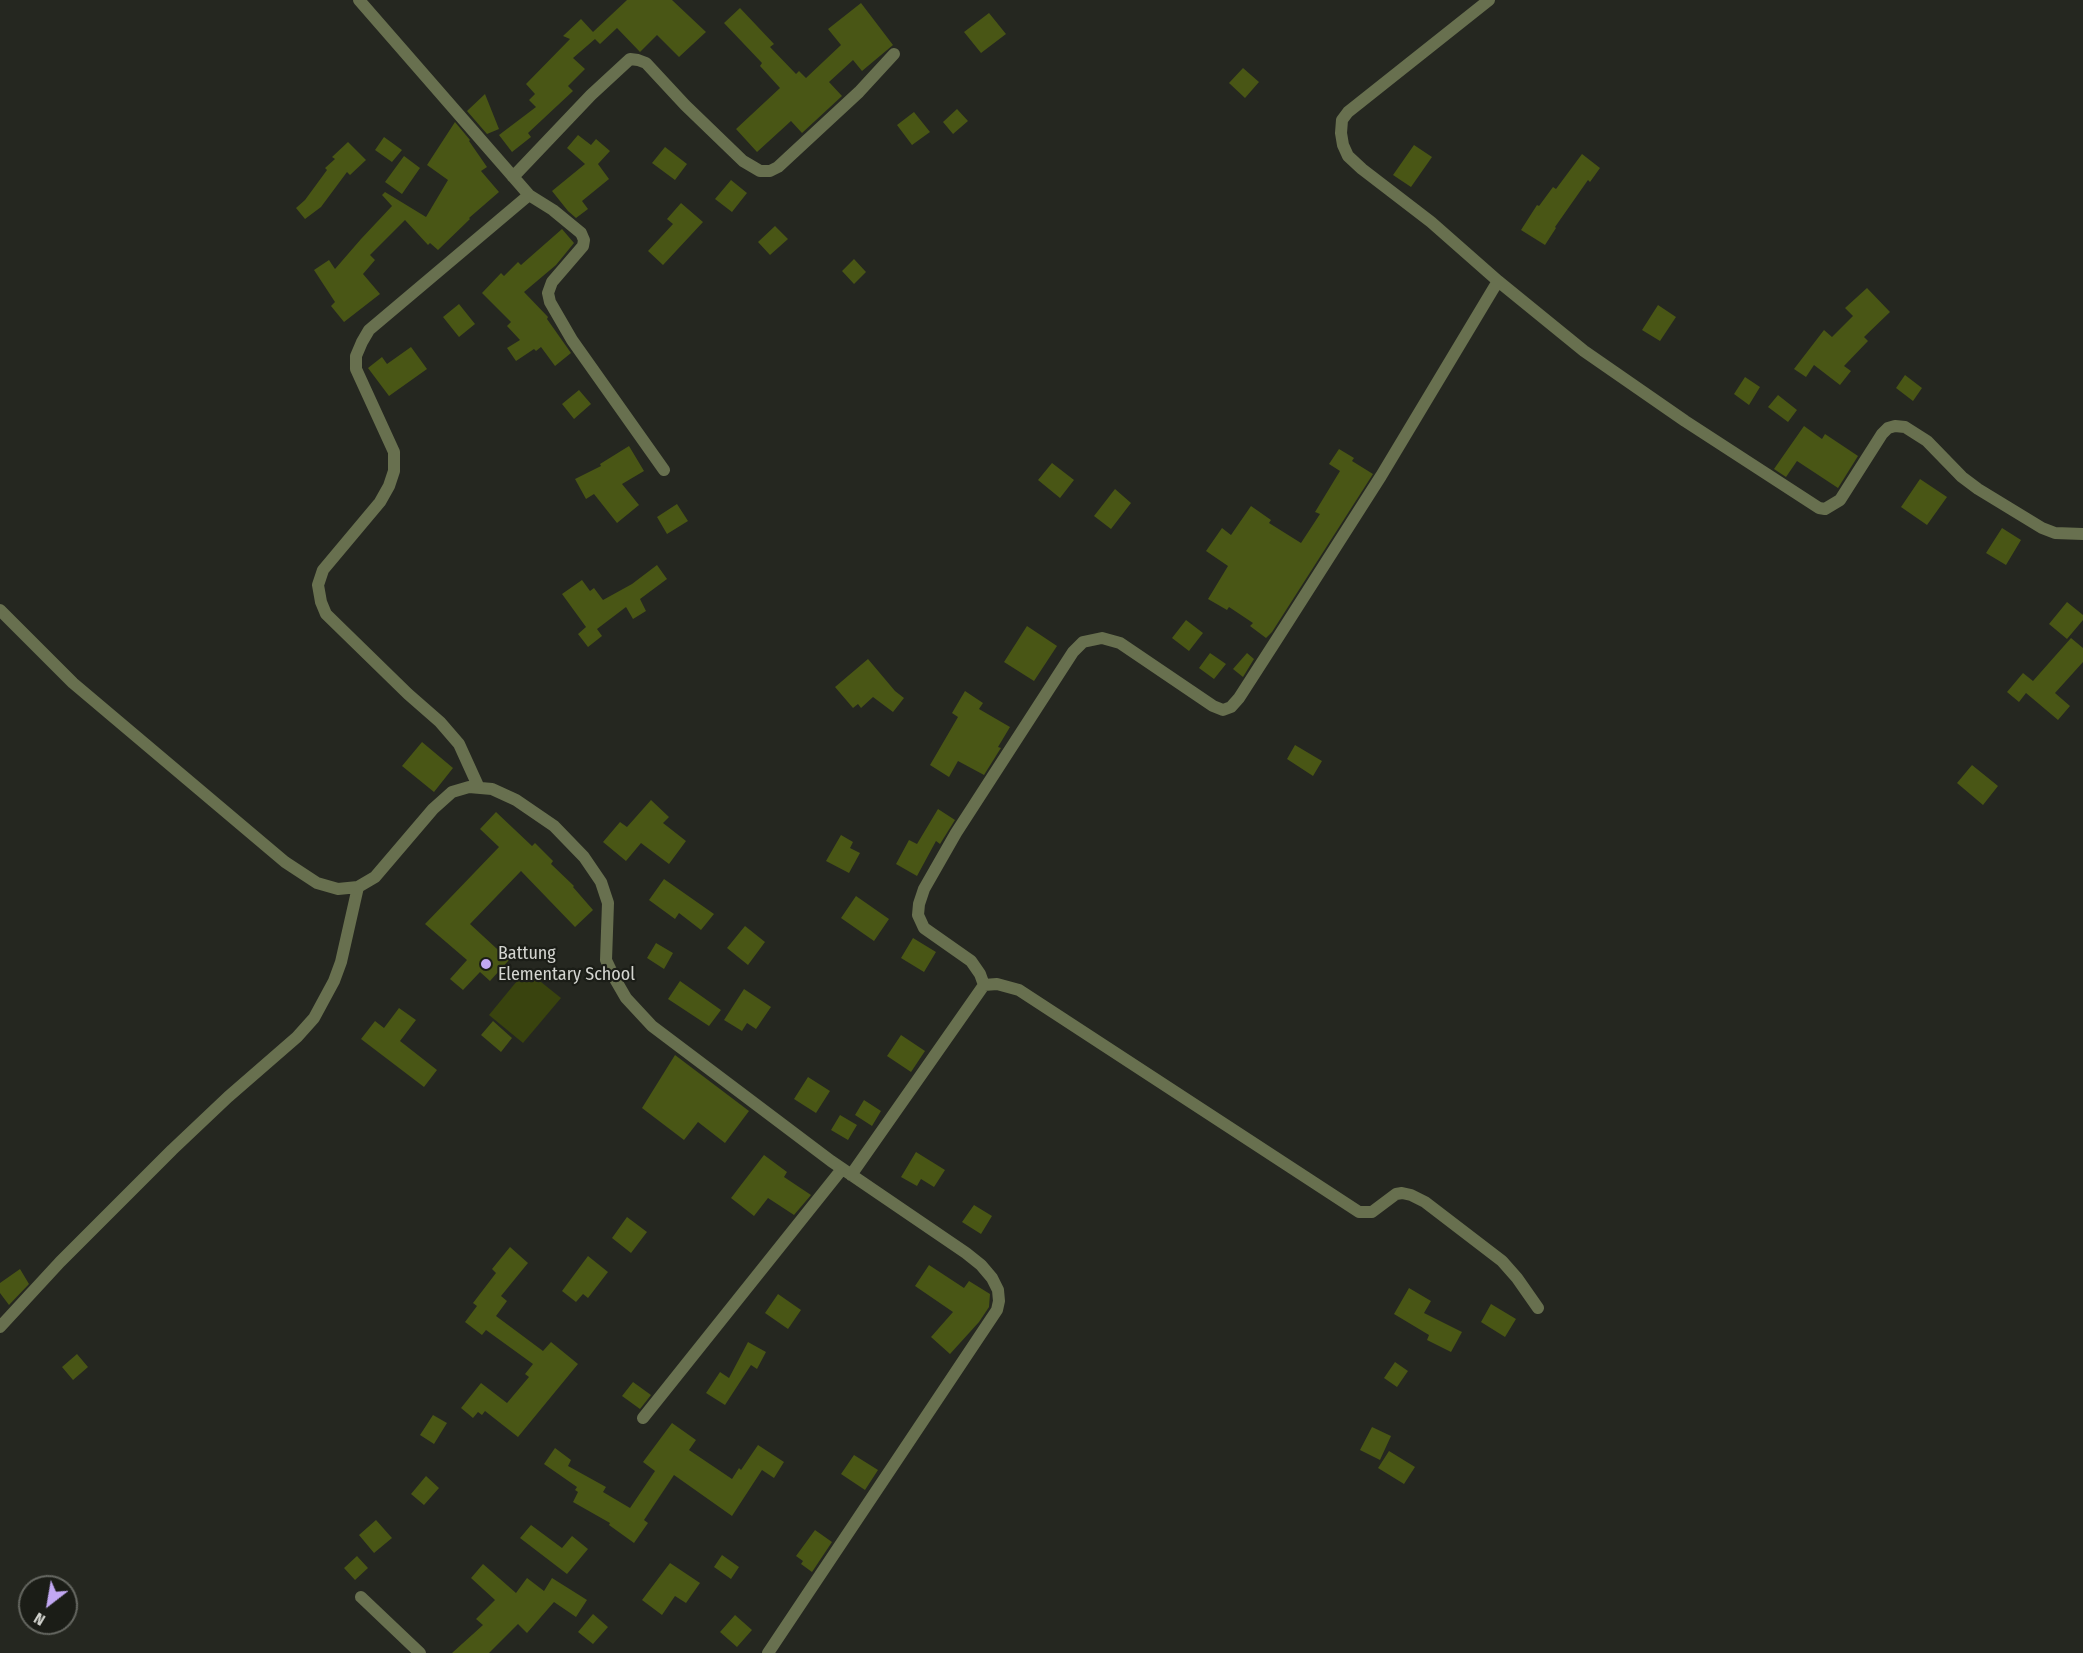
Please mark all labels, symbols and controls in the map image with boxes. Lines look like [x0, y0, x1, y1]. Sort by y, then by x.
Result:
place label: Battung Elementary School [498, 943, 635, 986]
marker: Battung Elementary School [479, 957, 493, 971]
north arrow [18, 1575, 78, 1635]
text: N [30, 1609, 49, 1630]

